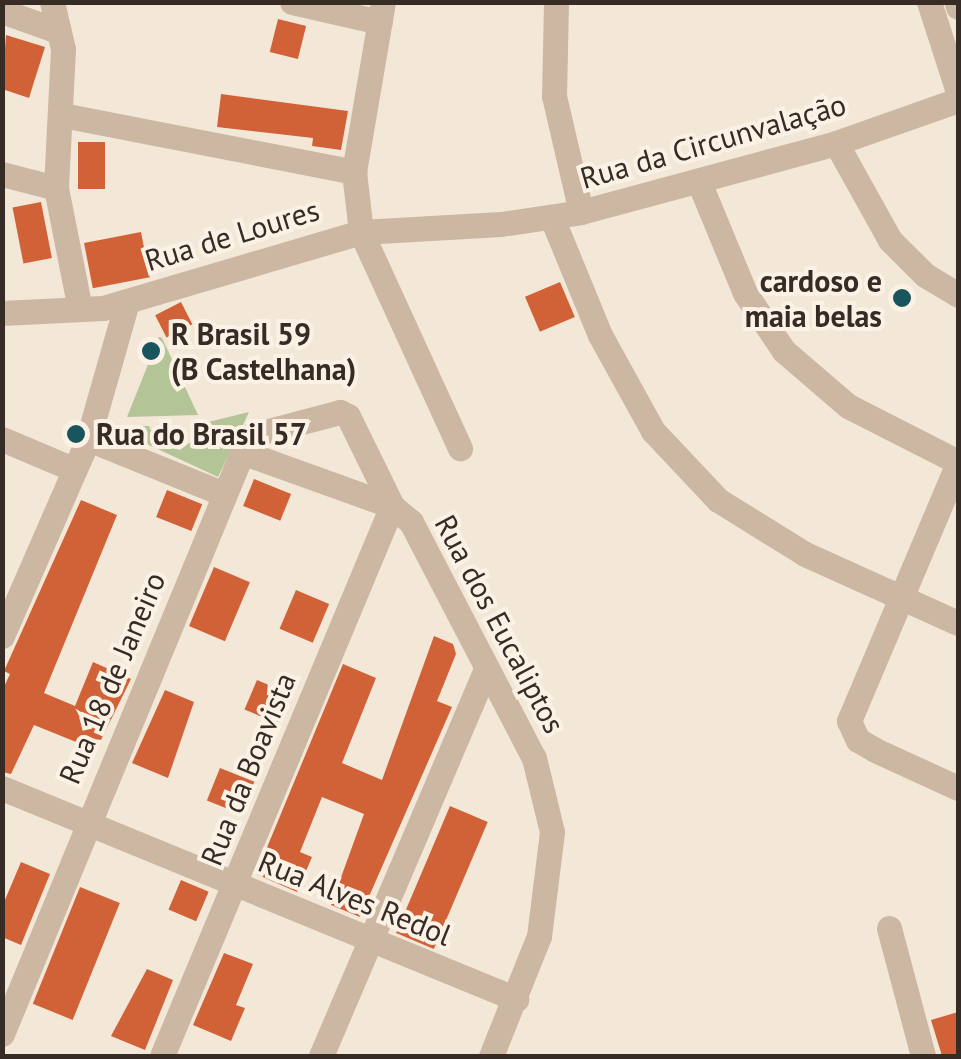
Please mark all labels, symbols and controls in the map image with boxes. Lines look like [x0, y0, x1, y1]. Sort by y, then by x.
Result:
street label: Rua da Circunvalação [576, 86, 850, 196]
street label: Rua de Loures [141, 191, 323, 279]
place label: cardoso e maia belas [745, 263, 882, 334]
marker: cardoso e maia belas [891, 287, 913, 309]
place label: R Brasil 59 (B Castelhana) [171, 316, 357, 386]
marker: R Brasil 59 (B Castelhana) [140, 340, 162, 362]
place label: Rua do Brasil 57 [96, 416, 307, 452]
marker: Rua do Brasil 57 [65, 423, 87, 445]
street label: Rua dos Eucaliptos [427, 509, 573, 739]
street label: Rua 18 de Janeiro [51, 567, 173, 789]
street label: Rua da Boavista [193, 668, 303, 870]
street label: Rua Alves Redol [253, 843, 457, 953]

